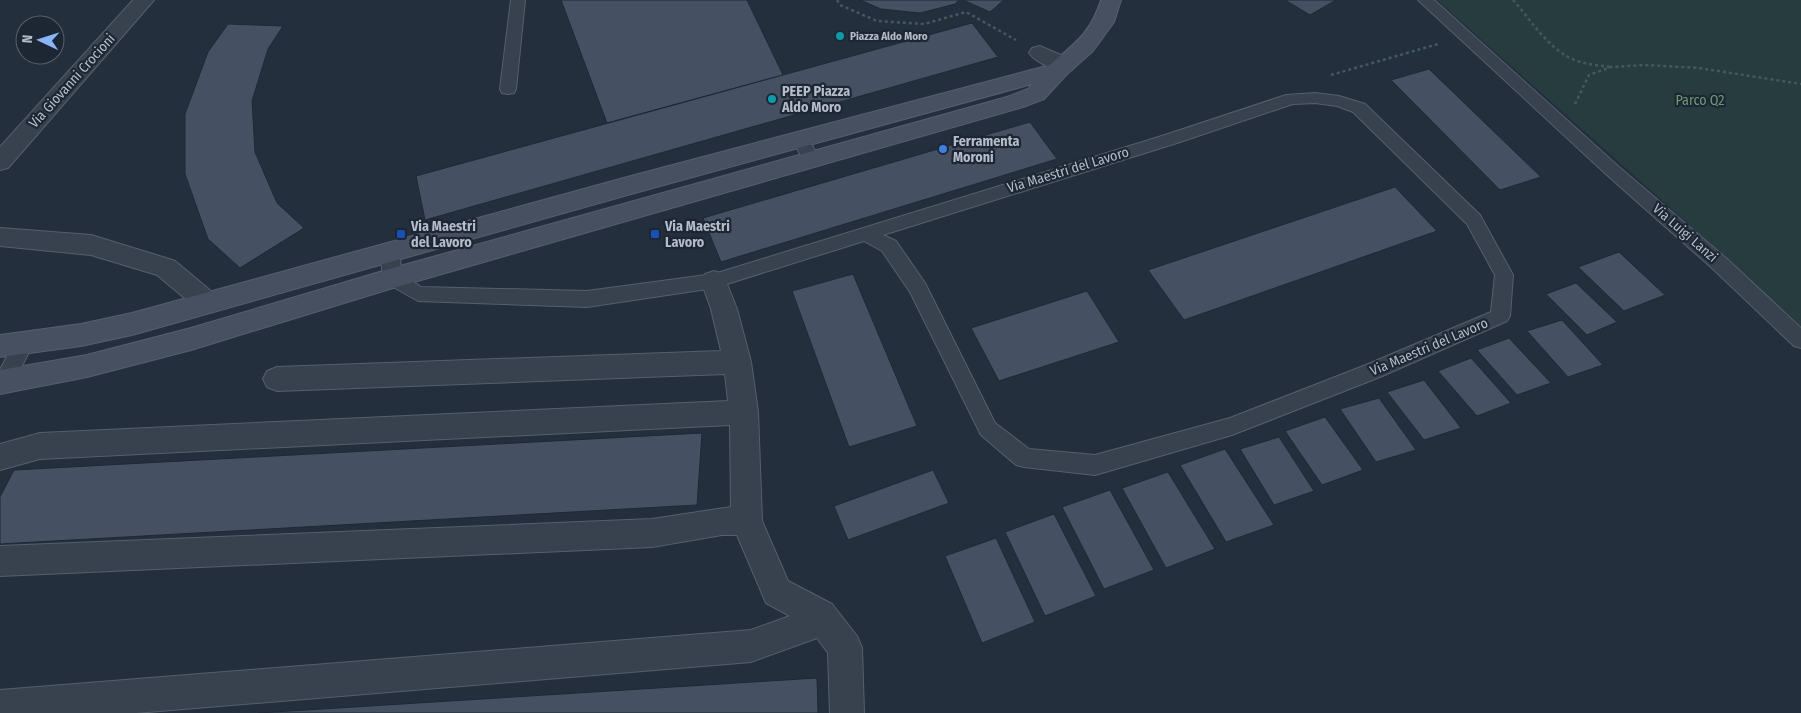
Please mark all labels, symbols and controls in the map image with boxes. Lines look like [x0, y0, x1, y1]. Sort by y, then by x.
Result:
north arrow [15, 15, 65, 65]
street label: Via Giovanni Crocioni [25, 30, 119, 132]
marker: Piazza Aldo Moro [834, 30, 846, 42]
place label: Piazza Aldo Moro [850, 30, 928, 43]
text: N [19, 34, 36, 44]
place label: PEEP Piazza Aldo Moro [781, 83, 850, 116]
park label: Parco Q2 [1676, 92, 1724, 109]
marker: PEEP Piazza Aldo Moro [766, 93, 778, 105]
place label: Ferramenta Moroni [953, 133, 1019, 166]
marker: Ferramenta Moroni [937, 143, 949, 155]
street label: Via Maestri del Lavoro [1005, 143, 1131, 197]
street label: Via Luigi Lanzi [1649, 200, 1721, 266]
place label: Via Maestri del Lavoro [410, 218, 476, 251]
place label: Via Maestri Lavoro [664, 218, 730, 251]
marker: Via Maestri del Lavoro [395, 228, 407, 240]
marker: Via Maestri Lavoro [649, 228, 661, 240]
street label: Via Maestri del Lavoro [1368, 314, 1490, 380]

